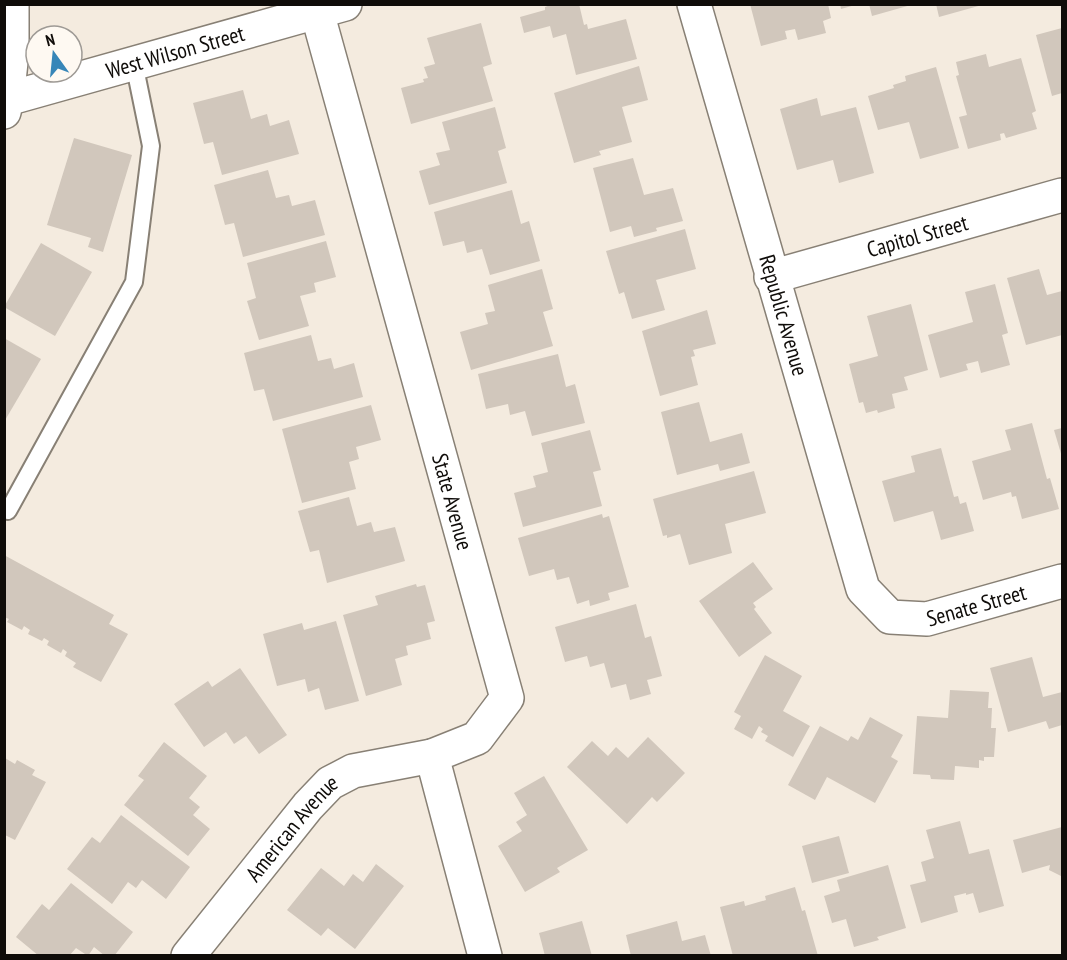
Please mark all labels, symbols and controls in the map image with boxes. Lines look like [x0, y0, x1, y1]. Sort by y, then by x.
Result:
street label: West Wilson Street [103, 19, 248, 84]
north arrow [24, 24, 84, 84]
text: N [43, 29, 57, 50]
street label: Capitol Street [864, 208, 971, 263]
street label: Republic Avenue [753, 252, 815, 379]
street label: State Avenue [426, 450, 479, 553]
street label: Senate Street [923, 578, 1029, 632]
street label: American Avenue [239, 768, 342, 887]

